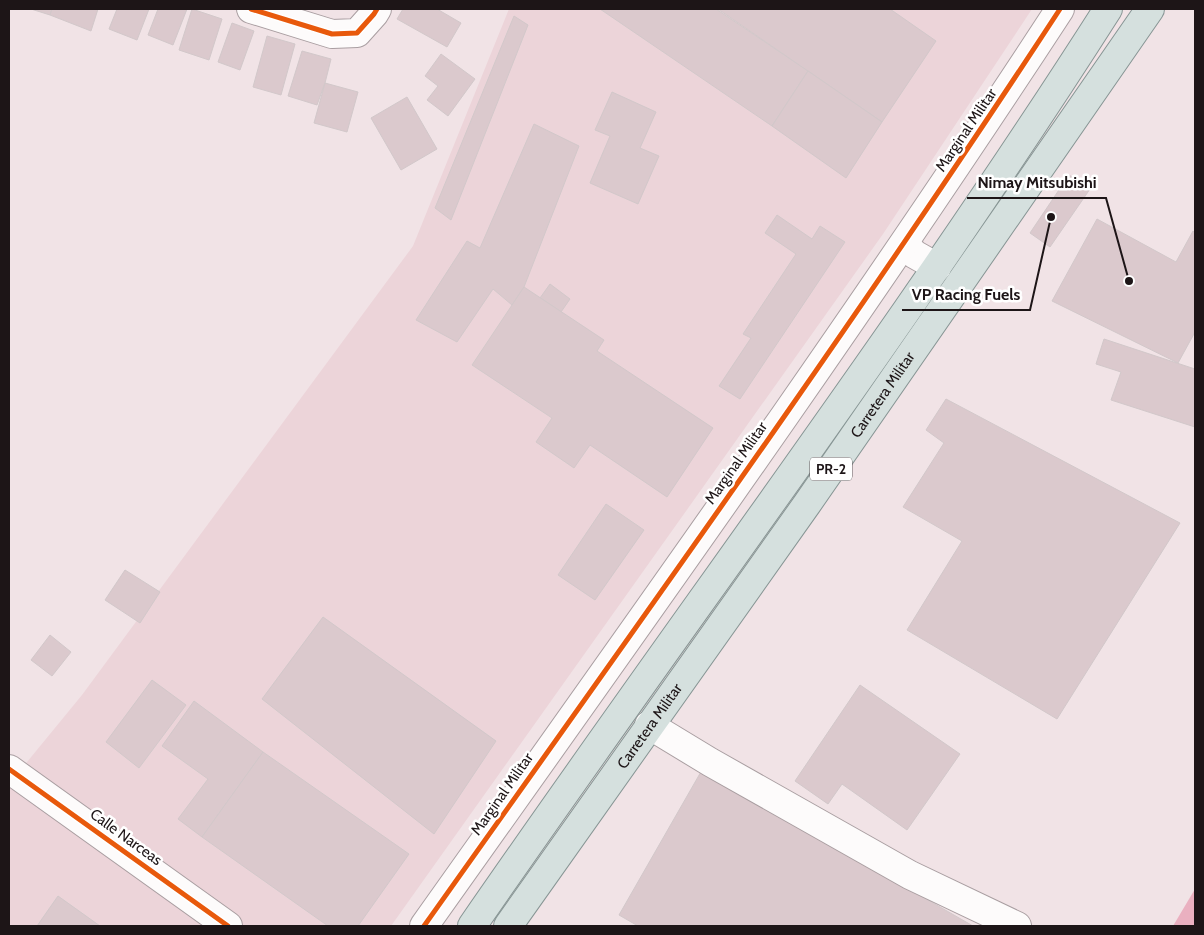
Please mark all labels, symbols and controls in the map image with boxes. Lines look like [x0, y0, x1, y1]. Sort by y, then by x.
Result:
street label: Marginal Militar [932, 85, 1001, 175]
callout: Nimay Mitsubishi [967, 167, 1106, 198]
text: Nimay Mitsubishi [977, 173, 1097, 192]
callout: VP Racing Fuels [902, 279, 1030, 310]
text: VP Racing Fuels [912, 285, 1020, 304]
street label: Carretera Militar [847, 348, 919, 441]
street label: Marginal Militar [701, 418, 771, 508]
road number: PR-2 [810, 458, 852, 480]
street label: Carretera Militar [613, 680, 686, 772]
street label: Marginal Militar [467, 749, 537, 839]
street label: Calle Narceas [87, 805, 165, 869]

